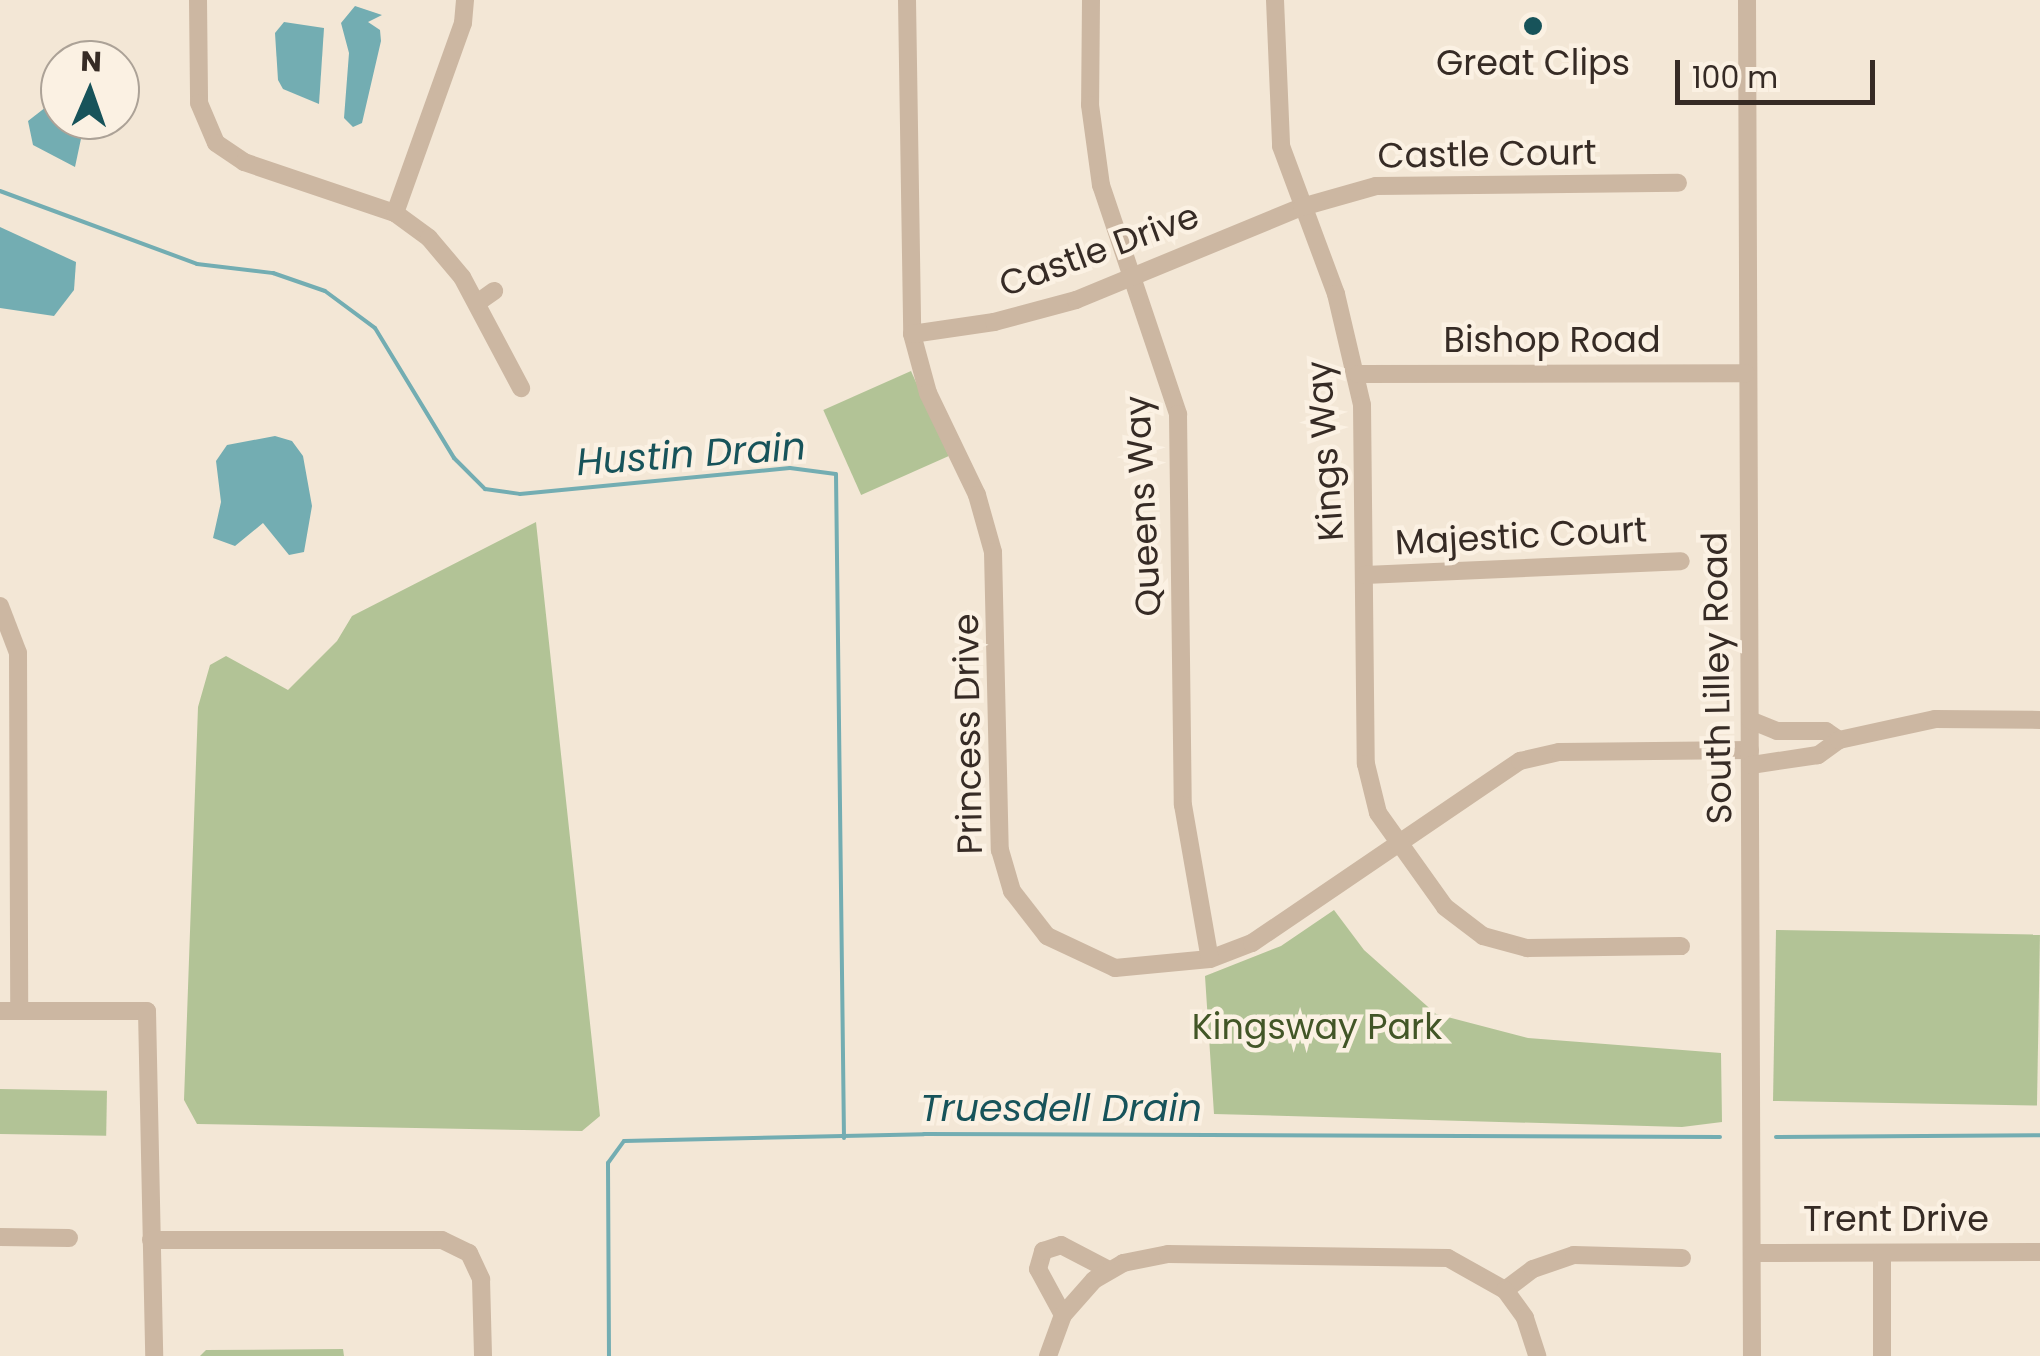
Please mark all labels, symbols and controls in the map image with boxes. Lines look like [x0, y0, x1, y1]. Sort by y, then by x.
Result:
marker: Great Clips [1522, 15, 1544, 37]
north arrow [40, 40, 140, 140]
scale bar [1680, 40, 1880, 102]
text: N [80, 42, 102, 81]
place label: Great Clips [1436, 42, 1630, 84]
text: 100 m [1692, 56, 1778, 99]
street label: Castle Court [1377, 131, 1597, 177]
street label: Castle Drive [994, 195, 1204, 305]
street label: Bishop Road [1443, 319, 1661, 361]
street label: Kings Way [1298, 359, 1352, 543]
street label: Queens Way [1116, 395, 1170, 617]
water label: Hustin Drain [575, 423, 807, 485]
street label: Majestic Court [1394, 508, 1648, 564]
street label: South Lilley Road [1693, 531, 1741, 825]
street label: Princess Drive [945, 613, 991, 855]
park label: Kingsway Park [1192, 1006, 1442, 1048]
water label: Truesdell Drain [920, 1085, 1202, 1131]
street label: Trent Drive [1803, 1198, 1989, 1240]

